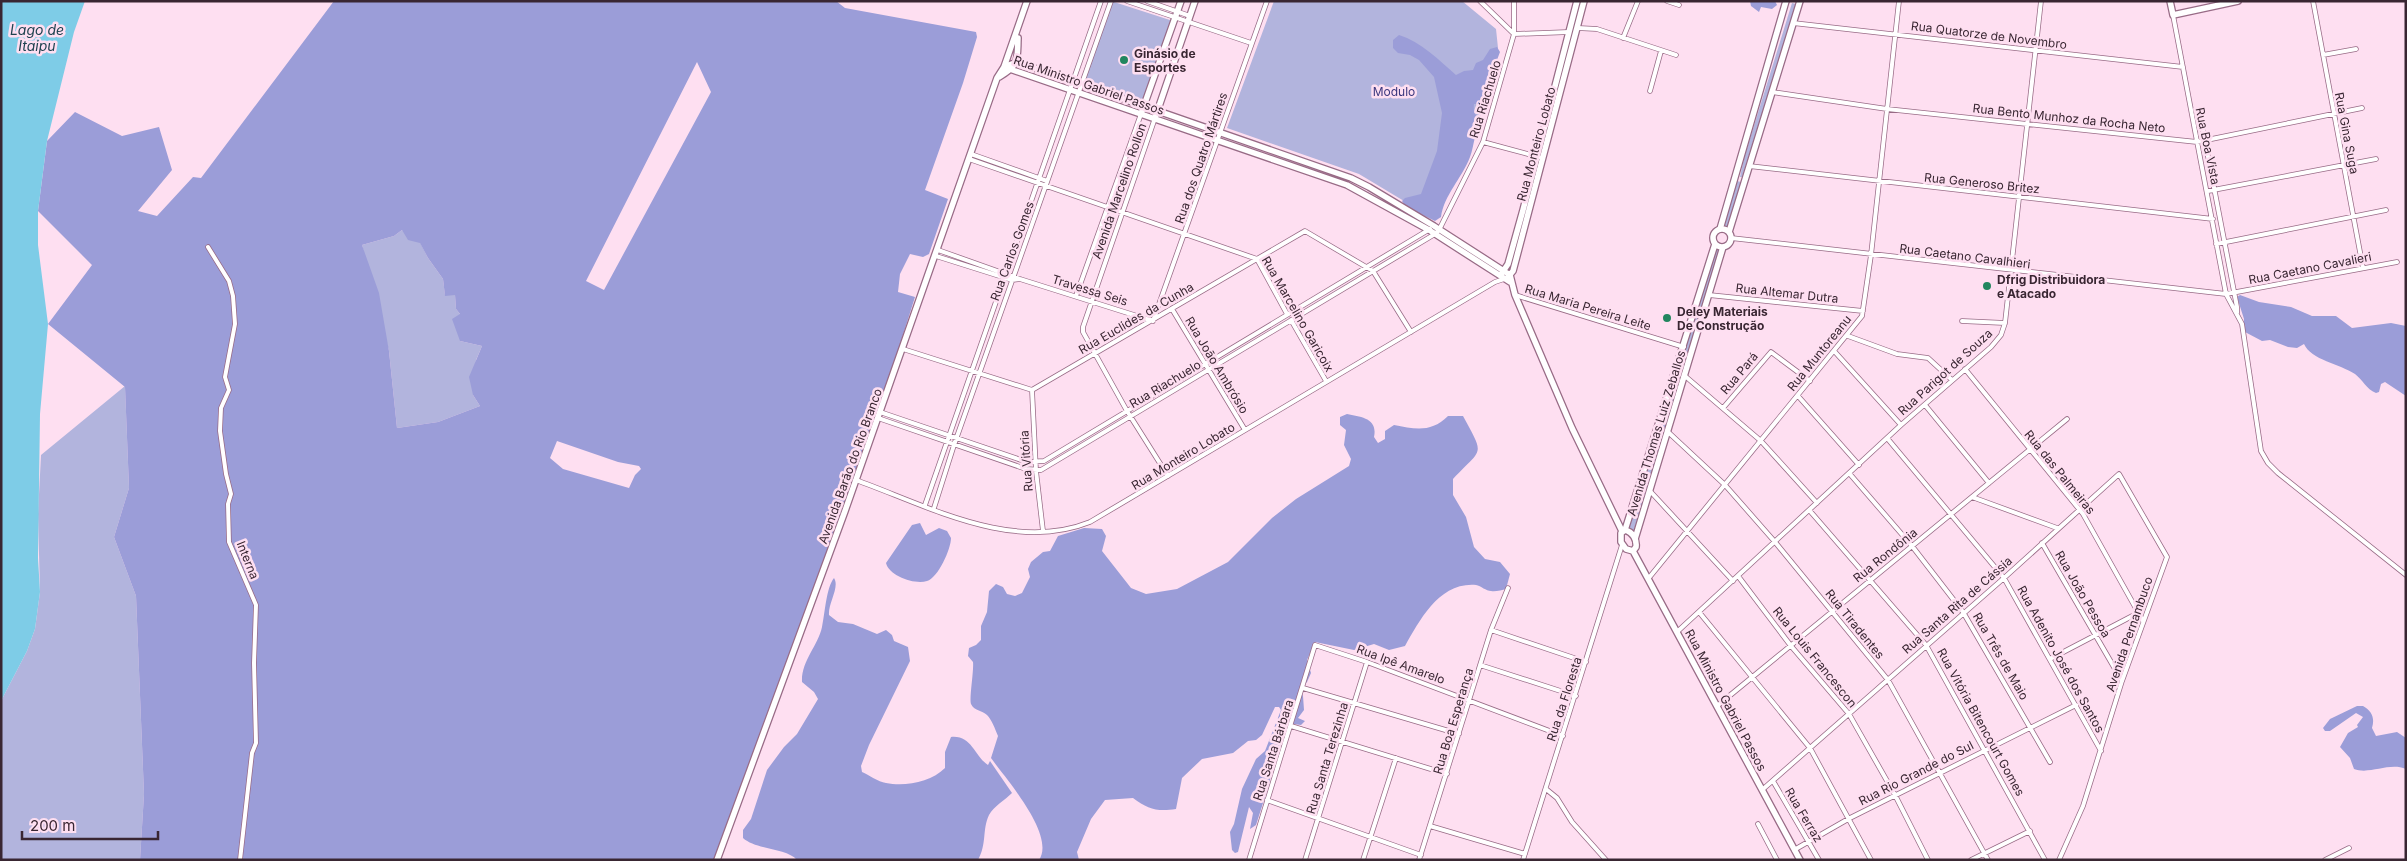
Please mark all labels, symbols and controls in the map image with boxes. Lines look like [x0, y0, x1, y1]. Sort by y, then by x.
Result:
street label: Rua Quatorze de Novembro [1910, 18, 2068, 52]
water label: Lago de Itaipu [10, 21, 64, 54]
place label: Ginásio de Esportes [1134, 46, 1196, 75]
street label: Rua Ministro Gabriel Passos [1012, 52, 1166, 118]
marker: Ginásio de Esportes [1118, 54, 1130, 66]
street label: Rua Riachuelo [1466, 58, 1504, 140]
park label: Modulo [1373, 84, 1415, 99]
street label: Rua Monteiro Lobato [1514, 85, 1558, 203]
street label: Rua dos Quatro Mártires [1171, 90, 1231, 226]
street label: Rua Gina Suga [2332, 91, 2362, 175]
street label: Rua Bento Munhoz da Rocha Neto [1972, 100, 2166, 136]
street label: Rua Boa Vista [2193, 106, 2223, 186]
street label: Avenida Marcelino Rollon [1089, 121, 1149, 261]
street label: Rua Generoso Britez [1923, 169, 2041, 197]
street label: Rua Carlos Gomes [987, 199, 1037, 303]
street label: Rua Caetano Cavalhieri [1899, 241, 2032, 272]
street label: Rua Caetano Cavalieri [2247, 249, 2373, 287]
street label: Rua Marcelino Garicoix [1259, 254, 1337, 375]
street label: Travessa Seis [1050, 271, 1130, 309]
place label: Dfrig Distribuidora e Atacado [1997, 272, 2105, 301]
street label: Rua Euclides da Cunha [1076, 279, 1196, 357]
street label: Rua Altemar Dutra [1735, 280, 1839, 306]
marker: Dfrig Distribuidora e Atacado [1981, 280, 1993, 292]
street label: Rua Maria Pereira Leite [1523, 281, 1653, 333]
place label: Deley Materiais De Construção [1677, 304, 1768, 333]
marker: Deley Materiais De Construção [1661, 312, 1673, 324]
street label: Rua Muntoreanu [1784, 312, 1854, 394]
street label: Rua João Ambrósio [1182, 314, 1252, 416]
street label: Rua Parigot de Souza [1895, 326, 1995, 418]
street label: Avenida Thomas Luiz Zeballos [1624, 348, 1688, 518]
street label: Rua Pará [1717, 349, 1761, 397]
street label: Rua Riachuelo [1127, 357, 1203, 411]
street label: Avenida Barão do Rio Branco [815, 386, 885, 546]
street label: Rua Monteiro Lobato [1129, 419, 1237, 493]
street label: Rua das Palmeiras [2021, 427, 2099, 517]
street label: Rua Vitória [1016, 430, 1036, 492]
street label: Rua Rondônia [1850, 525, 1920, 585]
street label: Interna [234, 539, 262, 581]
street label: Rua João Pessoa [2052, 548, 2114, 640]
street label: Rua Santa Rita de Cássia [1899, 553, 2015, 657]
street label: Avenida Pernambuco [2102, 575, 2156, 693]
street label: Rua Adenito José dos Santos [2014, 583, 2108, 735]
street label: Rua Tiradentes [1822, 586, 1888, 662]
street label: Rua Louis Francescon [1770, 604, 1860, 710]
street label: Rua Três de Maio [1970, 610, 2032, 702]
street label: Rua Ministro Gabriel Passos [1682, 627, 1770, 773]
street label: Rua Ipê Amarelo [1355, 641, 1447, 687]
street label: Rua Vitória Bitencourt Gomes [1934, 645, 2028, 799]
street label: Rua da Floresta [1543, 655, 1585, 743]
street label: Rua Boa Esperança [1430, 666, 1476, 776]
street label: Rua Santa Bárbara [1250, 698, 1296, 802]
street label: Rua Santa Terezinha [1303, 700, 1351, 816]
street label: Rua Rio Grande do Sul [1856, 738, 1976, 808]
street label: Rua Ferraz [1782, 785, 1826, 845]
scale bar [22, 808, 159, 840]
text: 200 m [30, 816, 75, 835]

